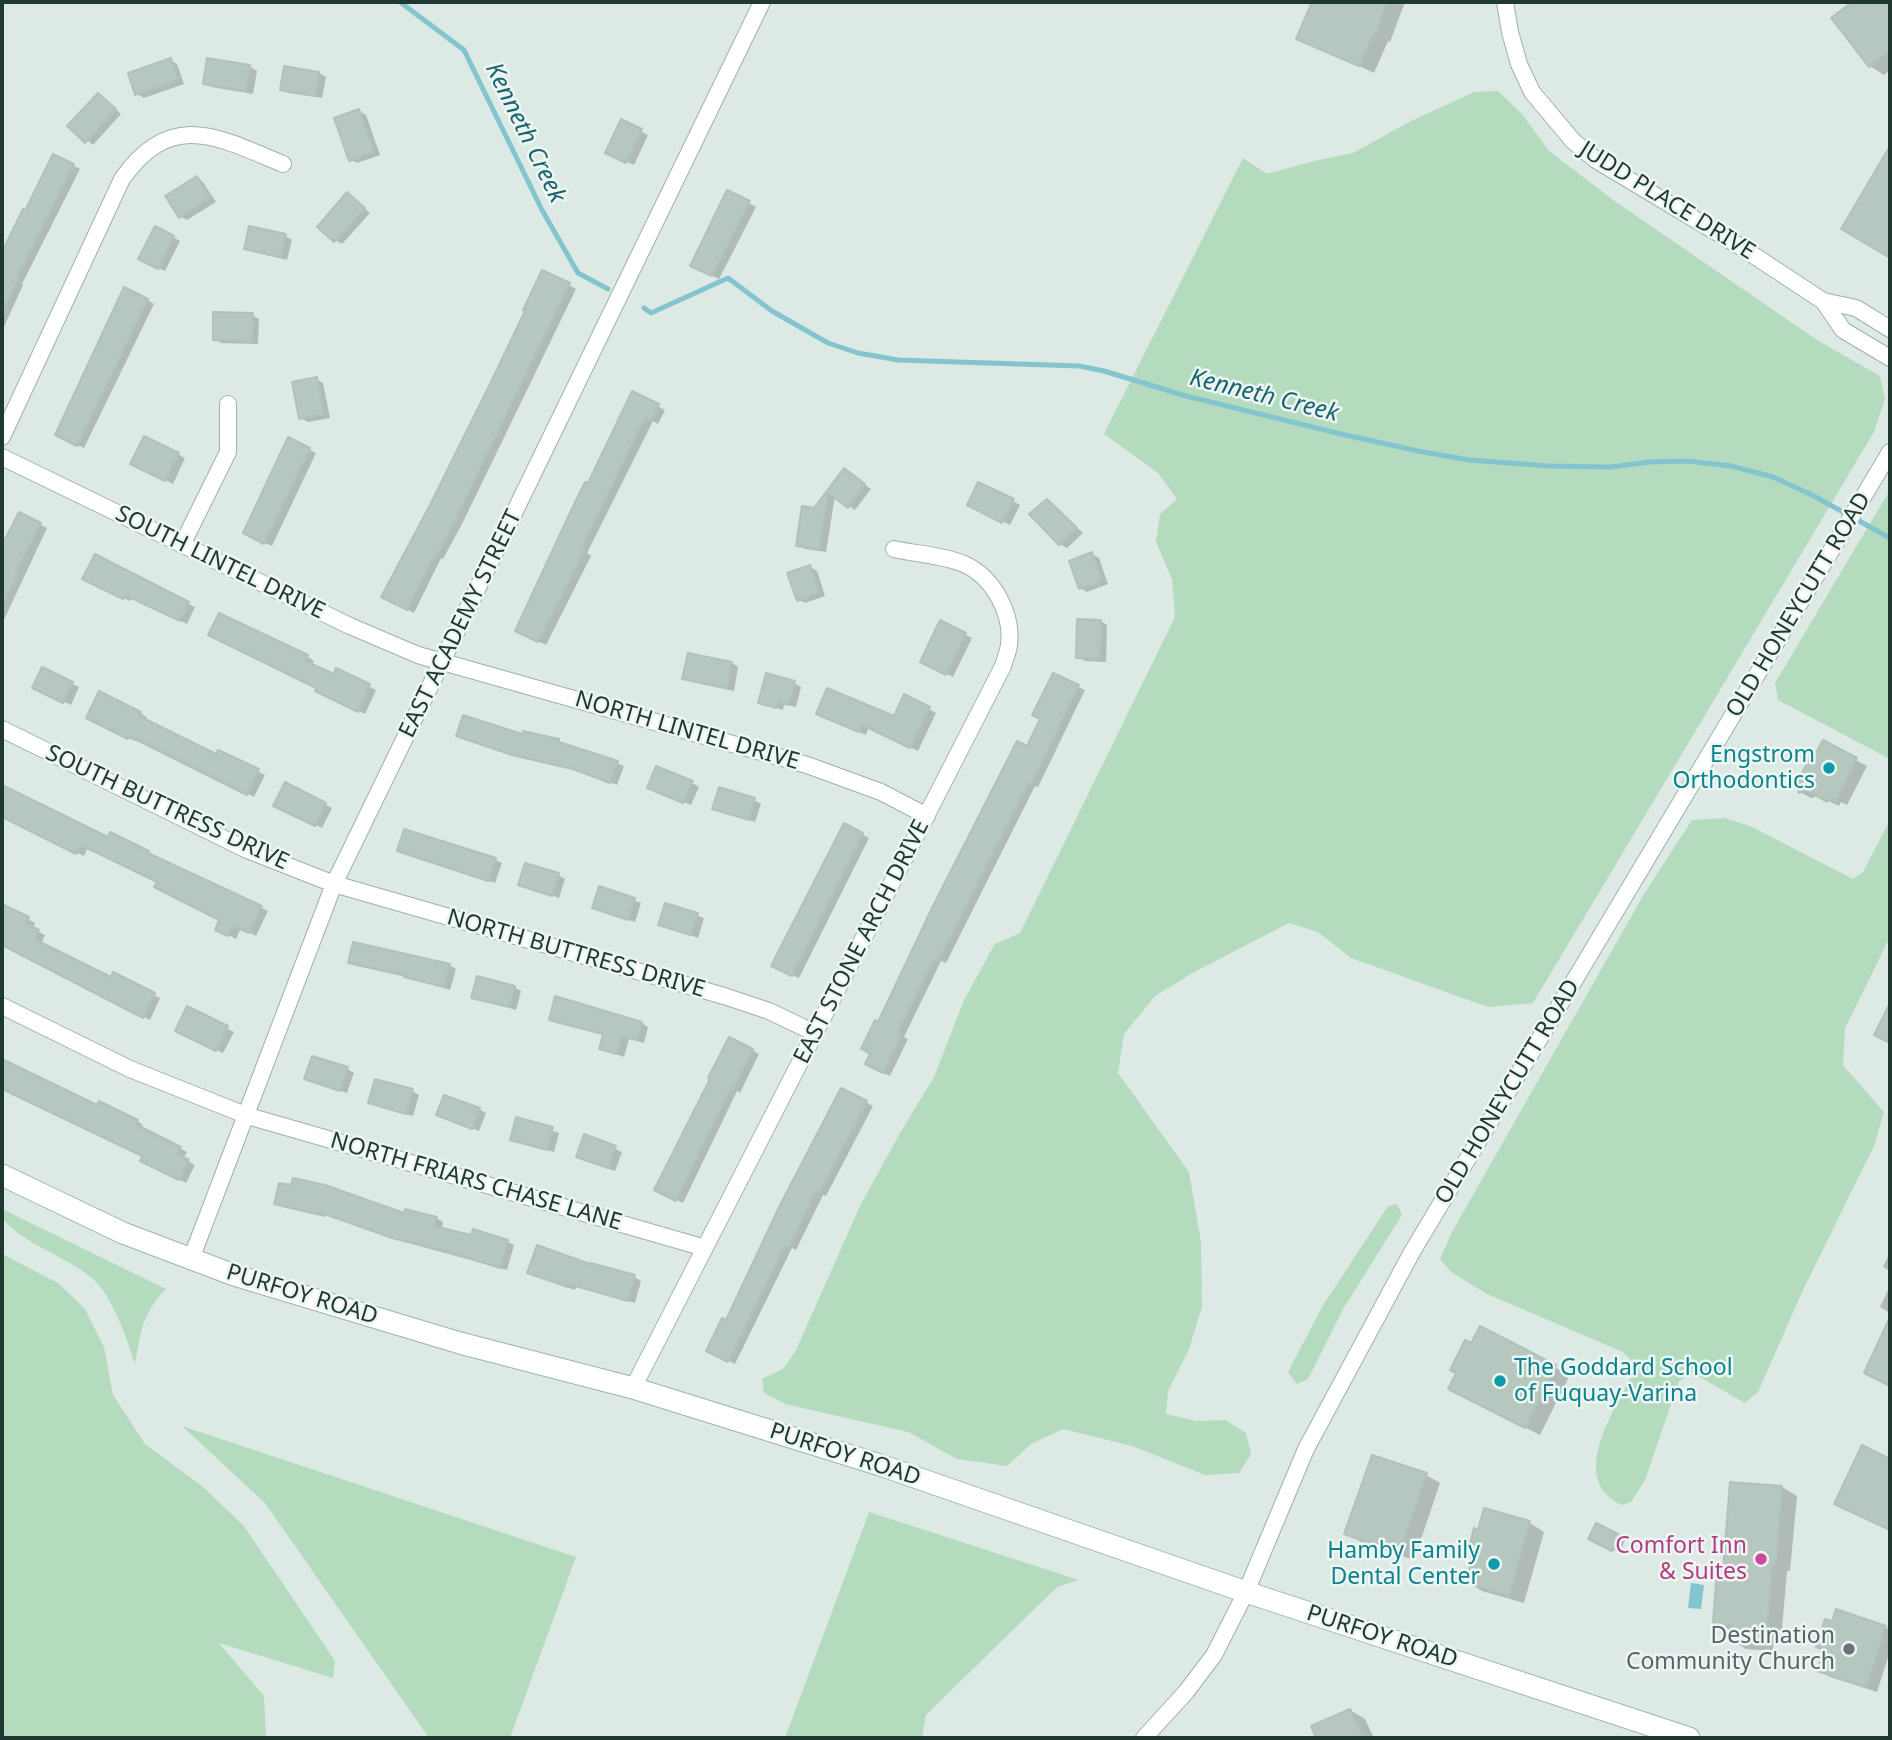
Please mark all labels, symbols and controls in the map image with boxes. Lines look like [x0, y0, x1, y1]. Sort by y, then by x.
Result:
water label: Kenneth Creek [479, 58, 571, 208]
street label: JUDD PLACE DRIVE [1574, 136, 1760, 266]
water label: Kenneth Creek [1187, 364, 1341, 428]
street label: OLD HONEYCUTT ROAD [1721, 488, 1877, 722]
street label: SOUTH LINTEL DRIVE [111, 500, 329, 626]
street label: EAST ACADEMY STREET [394, 506, 528, 742]
street label: NORTH LINTEL DRIVE [572, 686, 802, 776]
street label: SOUTH BUTTRESS DRIVE [41, 740, 293, 876]
place label: Engstrom Orthodontics [1673, 741, 1815, 795]
marker: Engstrom Orthodontics [1821, 760, 1837, 776]
street label: EAST STONE ARCH DRIVE [788, 815, 936, 1069]
street label: NORTH BUTTRESS DRIVE [444, 904, 708, 1004]
street label: OLD HONEYCUTT ROAD [1430, 975, 1586, 1209]
street label: NORTH FRIARS CHASE LANE [327, 1127, 625, 1237]
street label: PURFOY ROAD [223, 1259, 381, 1331]
place label: The Goddard School of Fuquay-Varina [1514, 1354, 1733, 1408]
marker: The Goddard School of Fuquay-Varina [1492, 1373, 1508, 1389]
street label: PURFOY ROAD [766, 1418, 924, 1492]
place label: Comfort Inn & Suites [1615, 1532, 1747, 1586]
place label: Hamby Family Dental Center [1327, 1537, 1480, 1591]
marker: Comfort Inn & Suites [1753, 1551, 1769, 1567]
marker: Hamby Family Dental Center [1486, 1556, 1502, 1572]
street label: PURFOY ROAD [1303, 1600, 1461, 1674]
place label: Destination Community Church [1626, 1622, 1835, 1676]
marker: Destination Community Church [1841, 1641, 1857, 1657]

